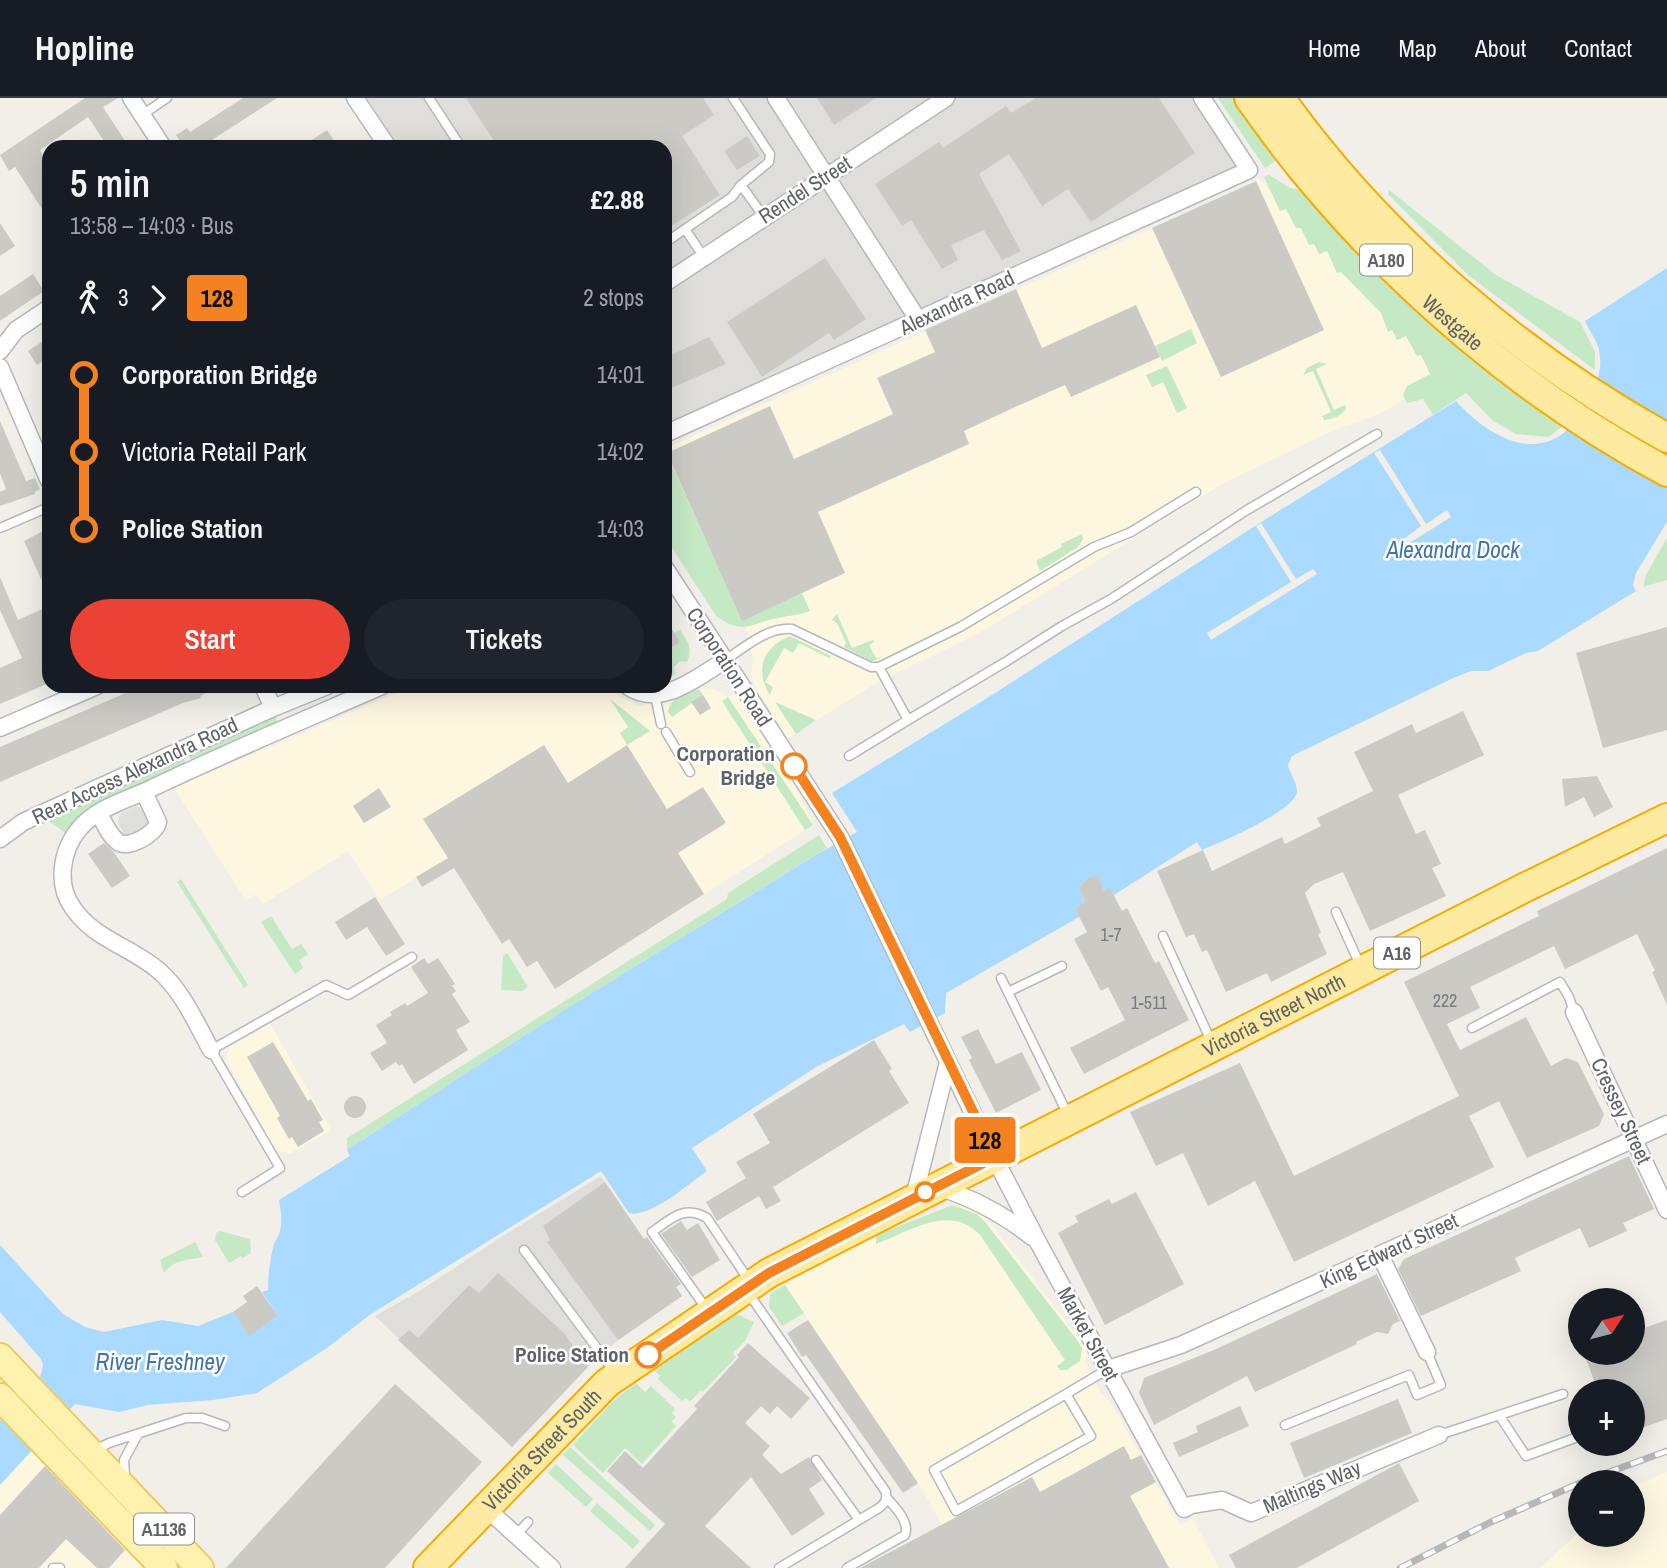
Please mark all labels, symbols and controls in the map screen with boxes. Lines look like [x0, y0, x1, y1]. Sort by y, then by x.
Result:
text: Hopline [35, 26, 134, 70]
text: Home [1308, 32, 1360, 64]
text: Map [1398, 32, 1437, 64]
text: About [1475, 32, 1526, 64]
text: Contact [1564, 32, 1632, 64]
street label: Rendel Street [753, 149, 857, 230]
text: 5 min [70, 158, 150, 209]
text: £2.88 [591, 182, 644, 217]
text: 13:58 – 14:03 · Bus [70, 210, 234, 241]
road number: A180 [1360, 244, 1412, 276]
street label: Alexandra Road [894, 263, 1019, 342]
icon: walk [70, 279, 108, 317]
icon: forward [139, 279, 177, 317]
text: 3 [118, 282, 129, 313]
text: 128 [201, 282, 233, 314]
text: 2 stops [583, 282, 644, 313]
street label: Westgate [1416, 288, 1489, 357]
text: Corporation Bridge [122, 357, 317, 392]
text: 14:01 [597, 359, 644, 390]
text: Victoria Retail Park [122, 434, 307, 469]
text: 14:02 [597, 436, 644, 467]
text: Police Station [122, 511, 263, 546]
text: 14:03 [597, 513, 644, 544]
water label: Alexandra Dock [1385, 534, 1521, 565]
button: Start [70, 599, 350, 679]
button: Tickets [364, 599, 644, 679]
street label: Corporation Road [680, 601, 779, 732]
street label: Rear Access Alexandra Road [27, 710, 242, 831]
place label: Corporation Bridge [676, 739, 775, 792]
marker: Corporation Bridge [781, 753, 807, 779]
house number: 1-7 [1100, 922, 1122, 947]
road number: A16 [1374, 938, 1420, 968]
street label: Victoria Street North [1197, 967, 1350, 1064]
house number: 222 [1433, 988, 1457, 1013]
house number: 1-511 [1131, 990, 1168, 1015]
street label: Cressey Street [1584, 1053, 1659, 1169]
line badge: 128 [945, 1117, 1025, 1163]
text: 128 [969, 1124, 1001, 1156]
unlabelled marker [915, 1182, 935, 1202]
street label: King Edward Street [1315, 1206, 1463, 1295]
street label: Market Street [1051, 1282, 1126, 1386]
north arrow [1568, 1288, 1645, 1365]
map controls [1568, 1288, 1645, 1547]
place label: Police Station [515, 1340, 629, 1369]
marker: Police Station [635, 1342, 661, 1368]
water label: River Freshney [96, 1346, 226, 1377]
button: + [1568, 1379, 1645, 1456]
street label: Victoria Street South [476, 1382, 608, 1517]
street label: Maltings Way [1258, 1453, 1366, 1520]
button: − [1568, 1470, 1645, 1547]
road number: A1136 [134, 1513, 194, 1544]

